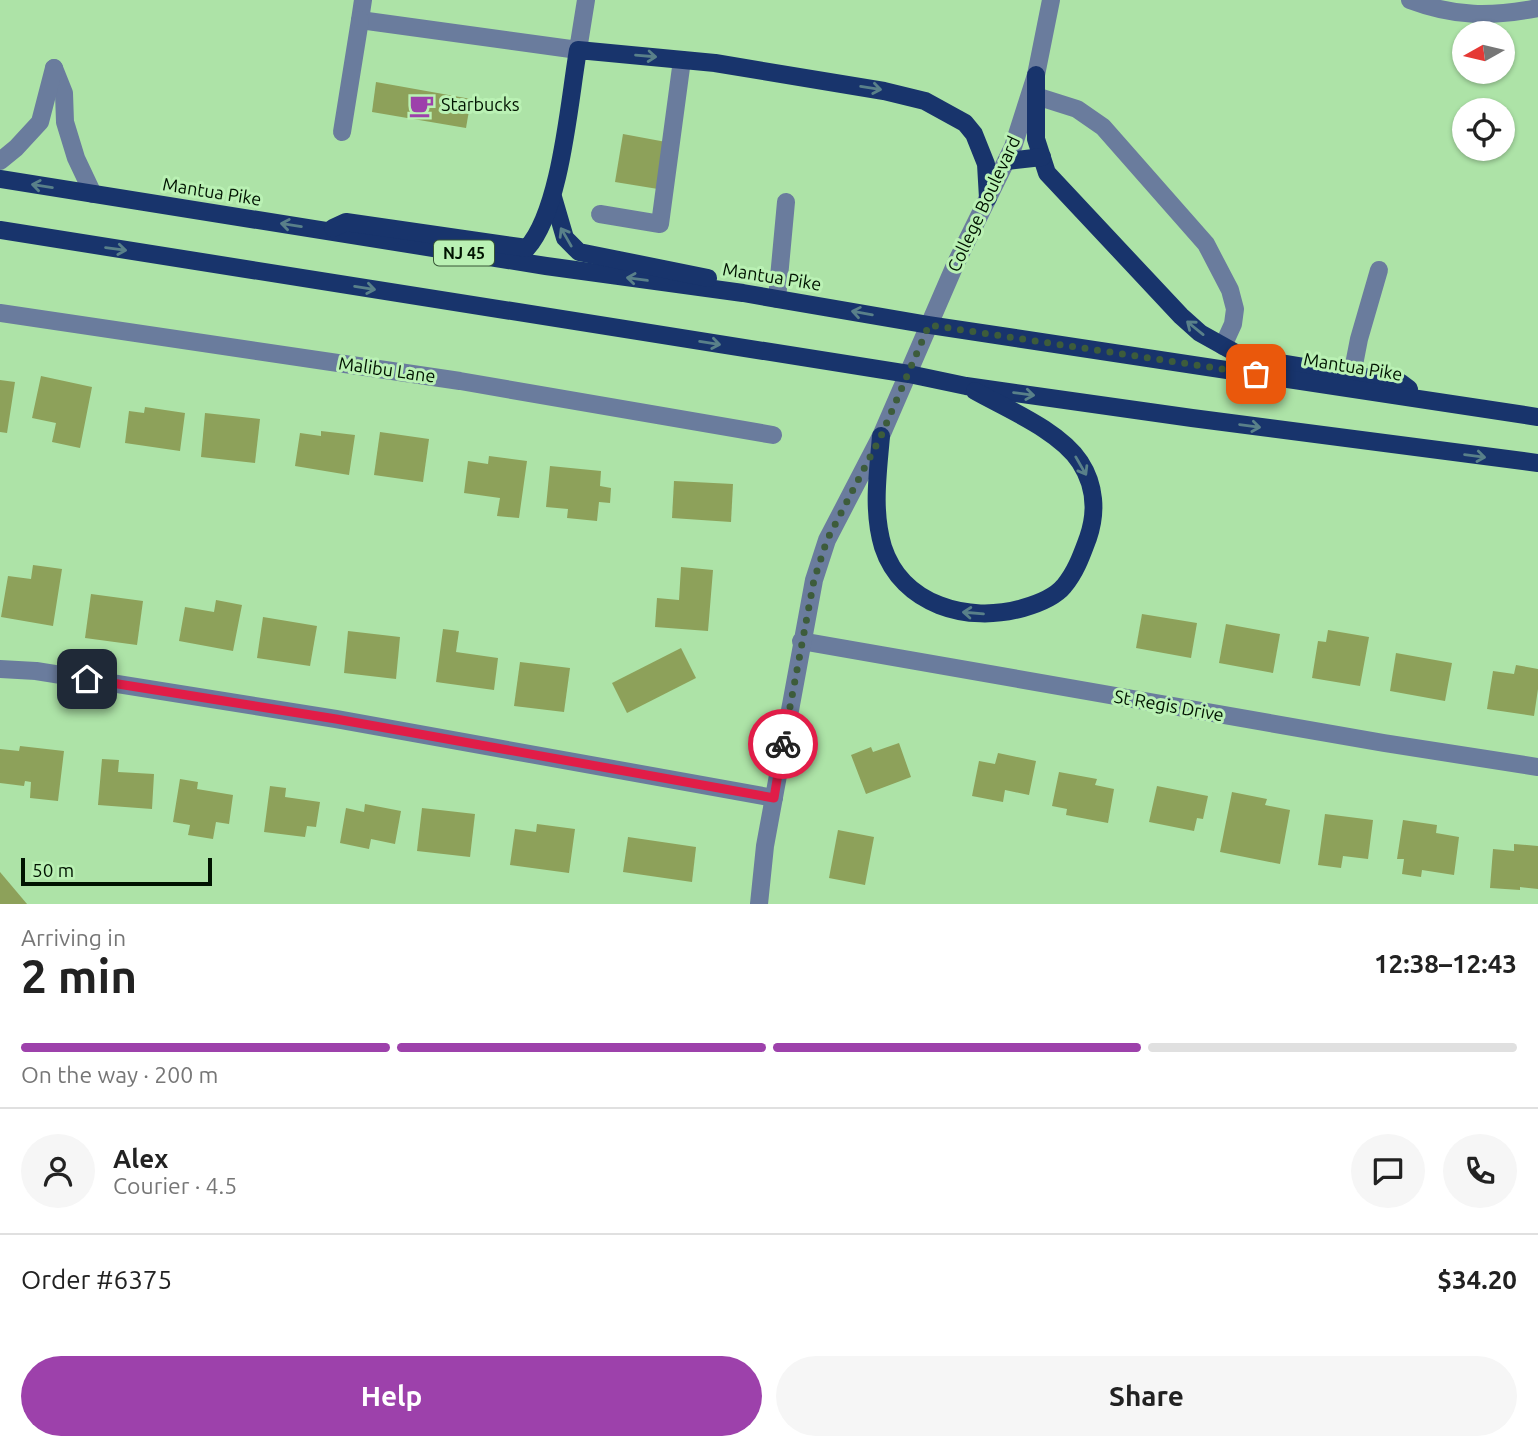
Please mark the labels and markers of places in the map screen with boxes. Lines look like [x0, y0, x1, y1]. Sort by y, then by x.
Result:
cafe icon: Starbucks [407, 91, 435, 119]
place label: Starbucks [441, 94, 520, 114]
pin [1226, 344, 1286, 404]
pin [57, 649, 117, 709]

